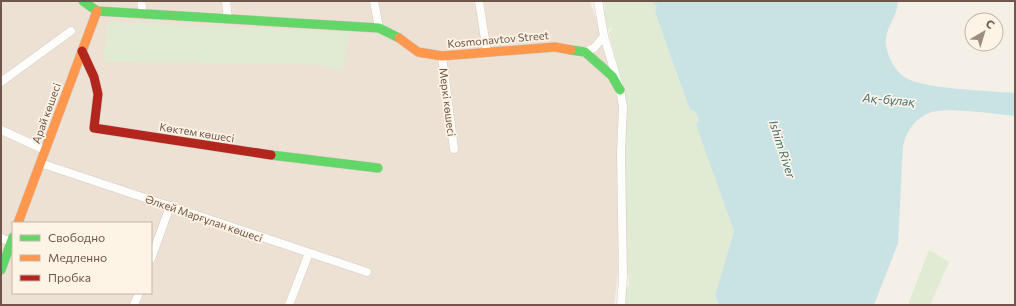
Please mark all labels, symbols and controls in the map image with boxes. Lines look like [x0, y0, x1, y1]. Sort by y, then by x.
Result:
north arrow [964, 12, 1004, 52]
text: С [983, 16, 998, 31]
street label: Kosmonavtov Street [447, 28, 550, 50]
street label: Меркі көшесі [437, 67, 459, 137]
street label: Арай көшесі [29, 81, 63, 145]
water label: Ақ-бұлақ [861, 90, 916, 108]
water label: Ishim River [767, 118, 799, 181]
street label: Көктем көшесі [159, 120, 236, 144]
street label: Әлкей Марғұлан көшесі [144, 192, 265, 244]
legend [12, 222, 152, 294]
text: Свободно [48, 230, 105, 244]
text: Медленно [48, 250, 107, 264]
text: Пробка [48, 270, 91, 284]

